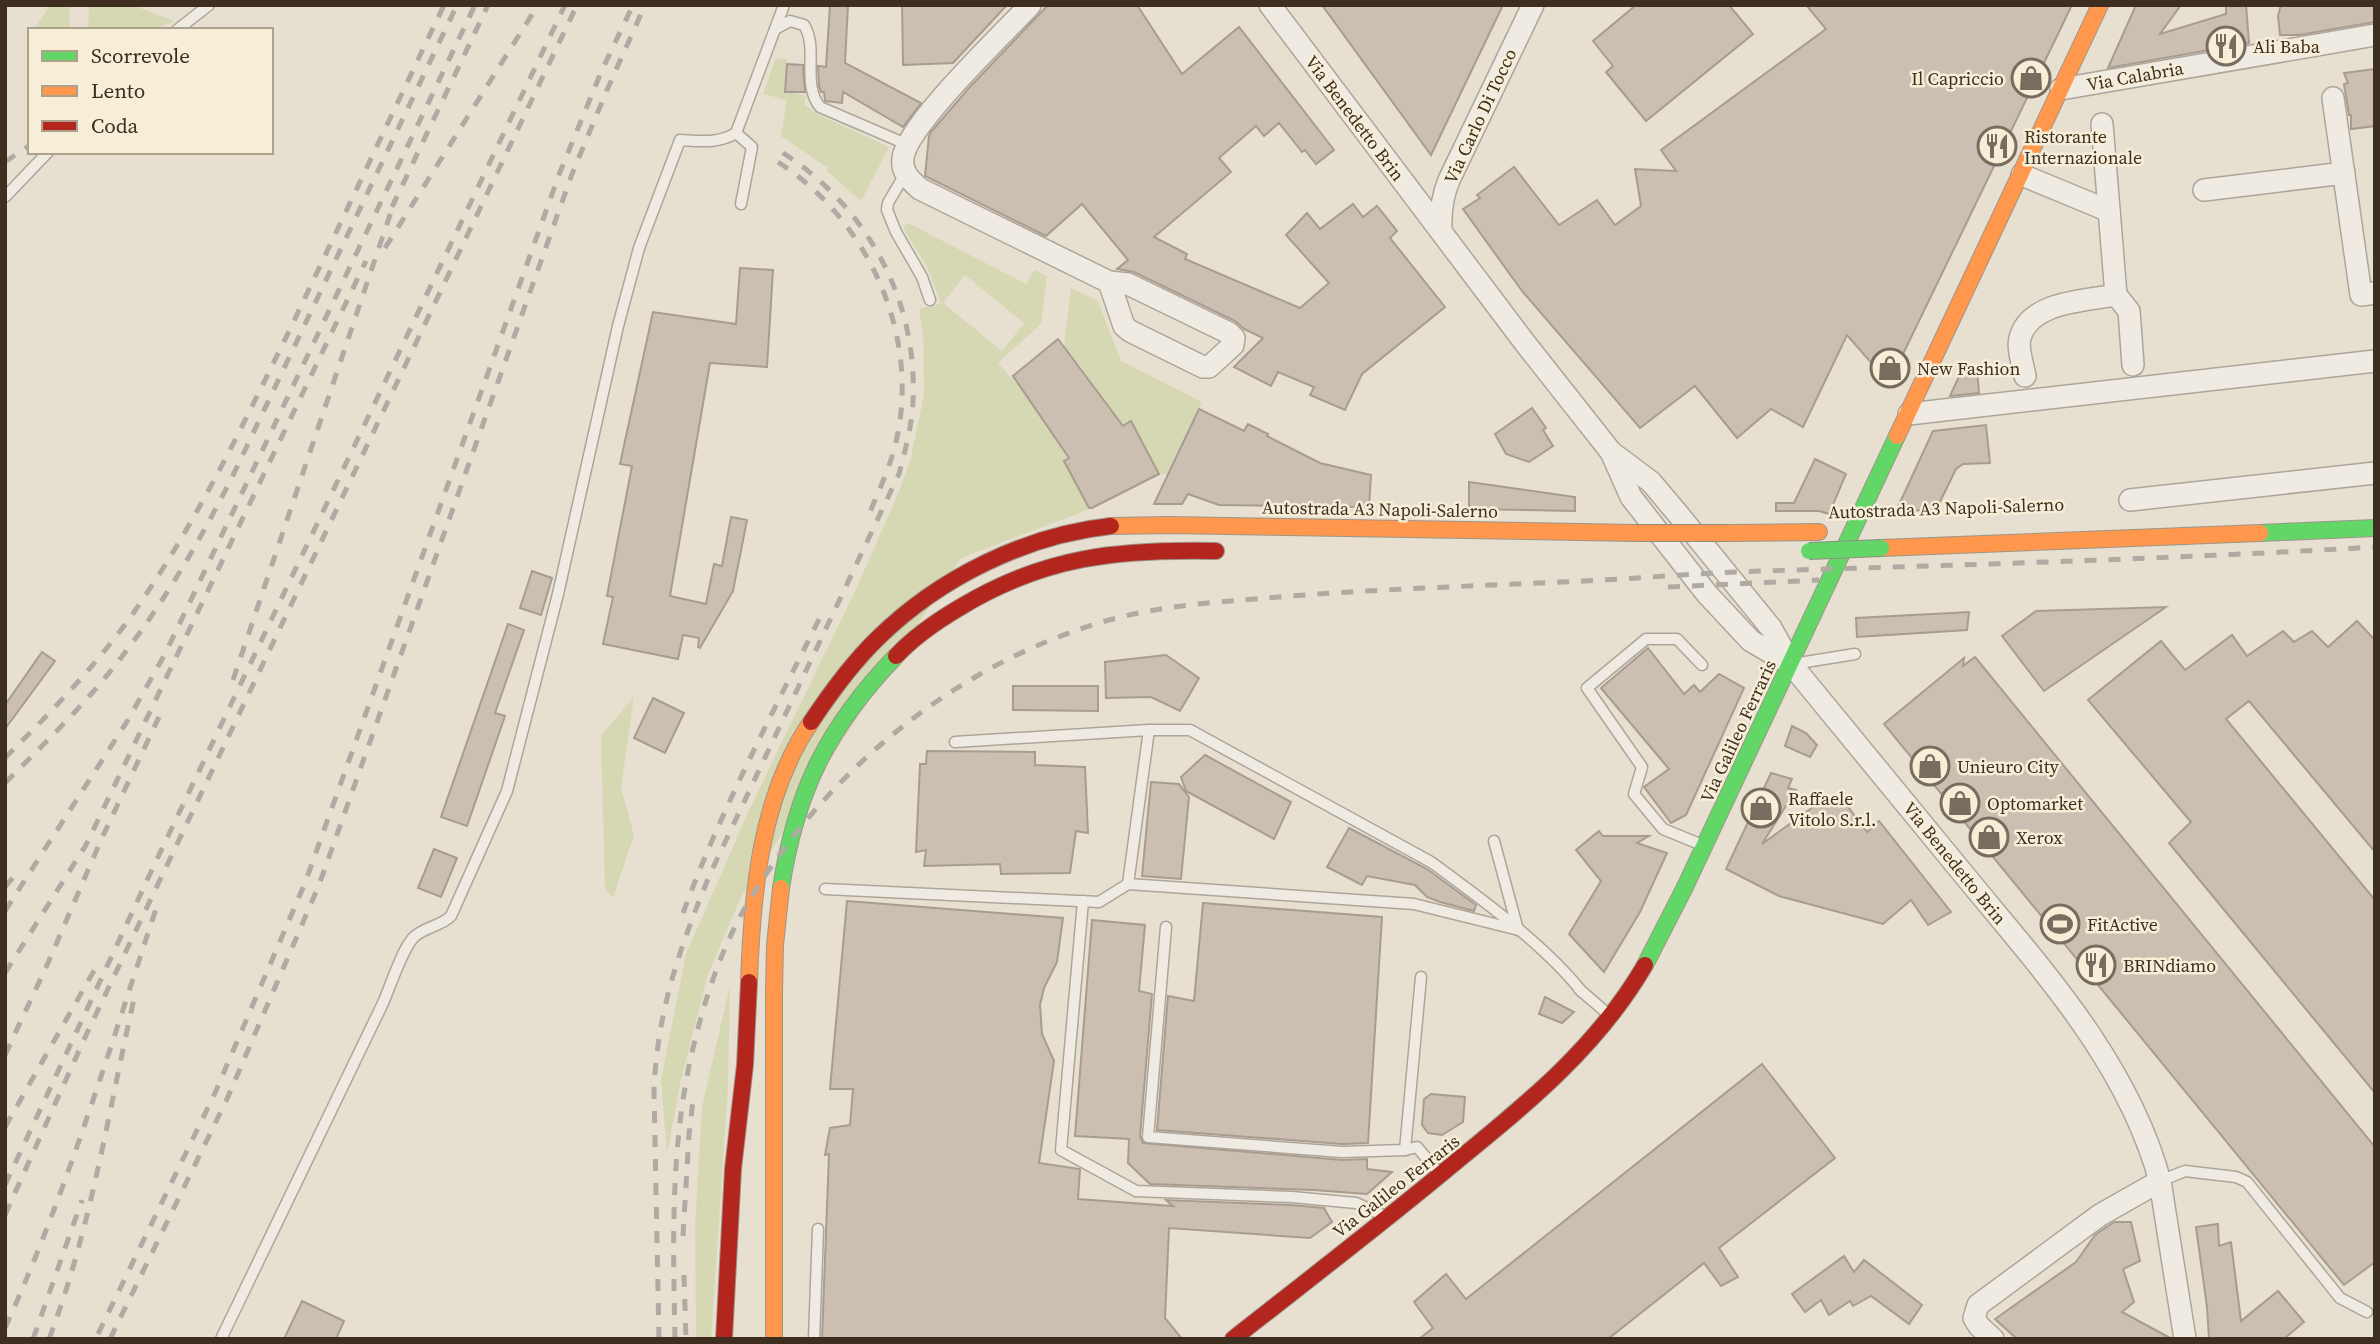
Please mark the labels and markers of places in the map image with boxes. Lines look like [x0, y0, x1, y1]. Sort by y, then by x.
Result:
restaurant icon: Ali Baba [2205, 25, 2247, 67]
place label: Ali Baba [2253, 34, 2321, 59]
shop icon: Il Capriccio [2010, 57, 2052, 99]
place label: Il Capriccio [1911, 66, 2004, 91]
place label: Ristorante Internazionale [2024, 124, 2142, 170]
restaurant icon: Ristorante Internazionale [1976, 125, 2018, 167]
shop icon: New Fashion [1869, 347, 1911, 389]
place label: New Fashion [1917, 356, 2021, 381]
shop icon: Unieuro City [1909, 745, 1951, 787]
place label: Unieuro City [1957, 754, 2060, 779]
shop icon: Optomarket [1939, 782, 1981, 824]
place label: Raffaele Vitolo S.r.l. [1788, 786, 1876, 832]
shop icon: Raffaele Vitolo S.r.l. [1740, 787, 1782, 829]
place label: Optomarket [1987, 791, 2083, 816]
shop icon: Xerox [1968, 816, 2010, 858]
place label: Xerox [2016, 825, 2063, 850]
sports icon: FitActive [2039, 903, 2081, 945]
place label: FitActive [2087, 912, 2158, 937]
restaurant icon: BRINdiamo [2075, 944, 2117, 986]
place label: BRINdiamo [2123, 953, 2216, 978]

